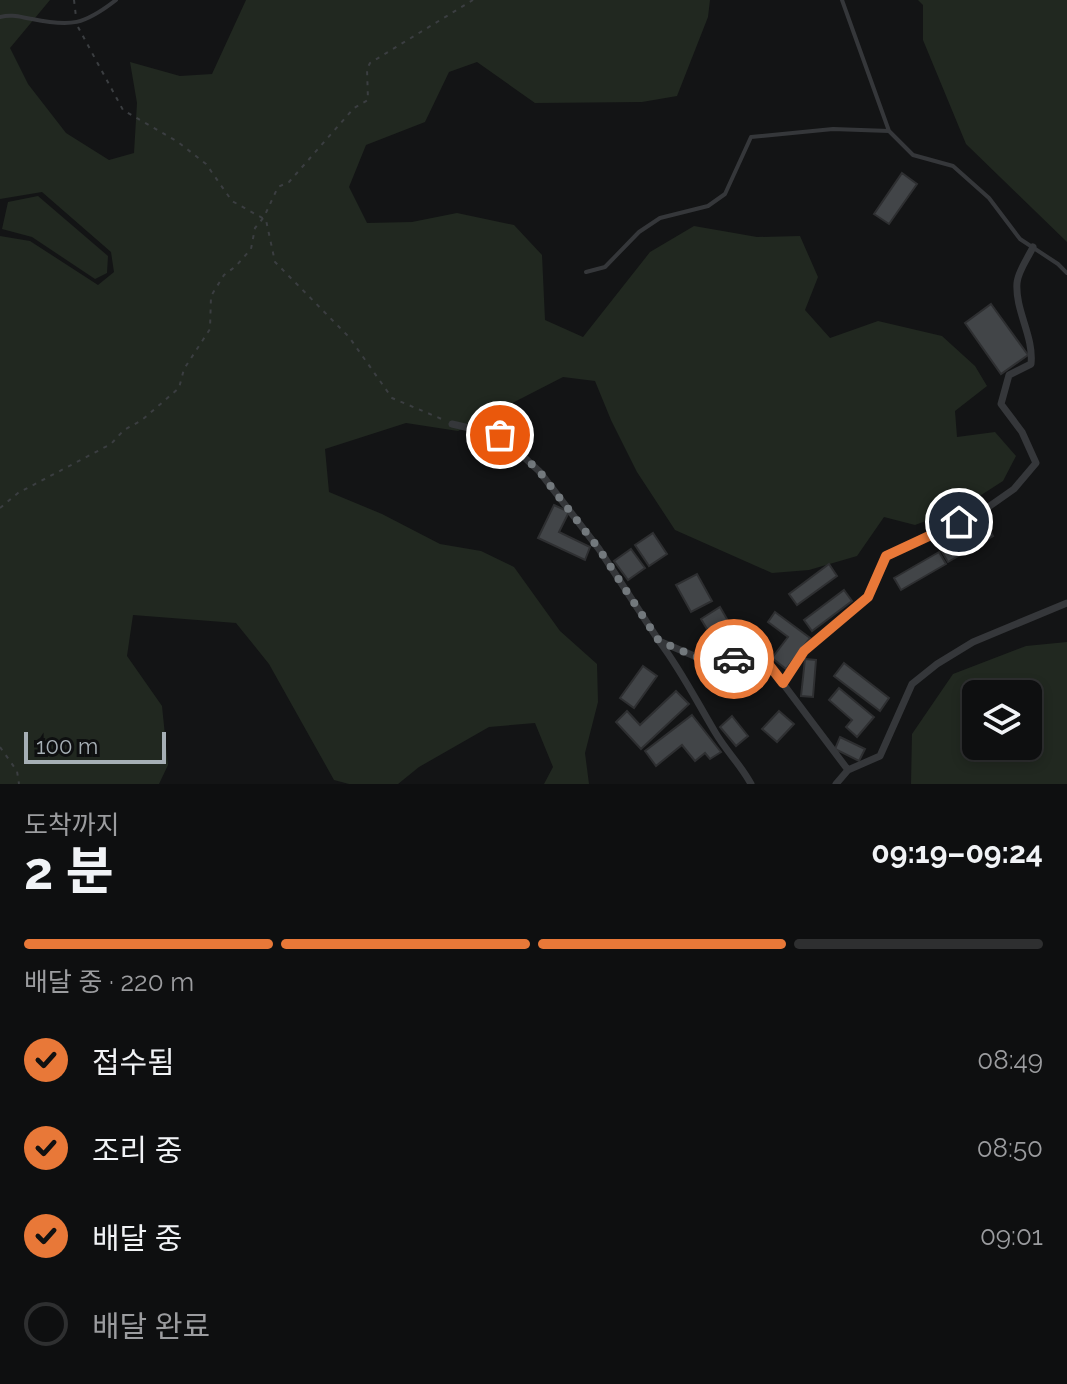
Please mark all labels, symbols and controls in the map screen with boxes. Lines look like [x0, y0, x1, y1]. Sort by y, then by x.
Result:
pin [466, 401, 534, 469]
icon: bag [478, 413, 522, 457]
pin [925, 488, 993, 556]
icon: home [937, 500, 981, 544]
courier [694, 619, 774, 699]
icon: car [712, 637, 756, 681]
map controls [962, 680, 1042, 760]
button: layers [962, 680, 1042, 760]
scale bar [24, 728, 166, 764]
text: 100 m [36, 733, 98, 759]
text: 도착까지 [24, 810, 120, 840]
text: 09:19–09:24 [871, 835, 1043, 870]
text: 2 분 [24, 840, 114, 901]
text: 배달 중 · 220 m [24, 967, 194, 997]
icon: check [24, 1038, 68, 1082]
text: 접수됨 [92, 1045, 175, 1080]
text: 08:49 [977, 1045, 1043, 1075]
icon: check [24, 1126, 68, 1170]
text: 조리 중 [92, 1133, 182, 1168]
text: 08:50 [977, 1133, 1043, 1163]
icon: check [24, 1214, 68, 1258]
text: 배달 중 [92, 1221, 182, 1256]
text: 09:01 [980, 1221, 1043, 1251]
text: 배달 완료 [92, 1309, 210, 1344]

